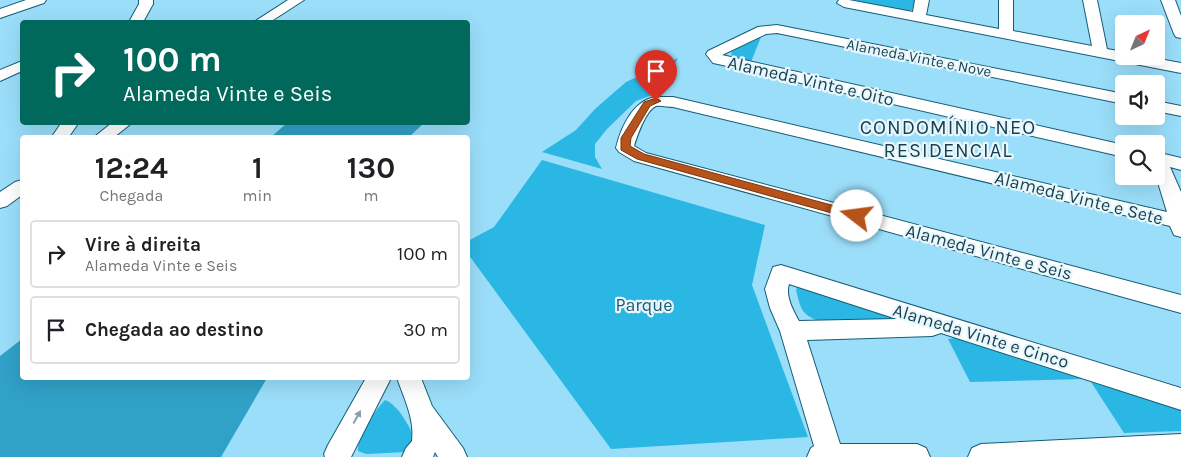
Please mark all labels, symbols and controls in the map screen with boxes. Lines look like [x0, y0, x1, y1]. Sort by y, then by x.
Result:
north arrow [1115, 15, 1165, 65]
map controls [1115, 15, 1165, 185]
street label: Alameda Vinte e Nove [845, 35, 993, 81]
text: 100 m [123, 39, 222, 80]
icon: right [40, 40, 105, 105]
pin [635, 50, 677, 101]
street label: Alameda Vinte e Oito [726, 51, 896, 111]
icon: arrive [642, 57, 670, 85]
button: sound [1115, 75, 1165, 125]
text: Alameda Vinte e Seis [123, 81, 332, 107]
district label: CONDOMÍNIO NEO RESIDENCIAL [860, 115, 1036, 162]
button: search [1115, 135, 1165, 185]
text: 12:24 [95, 150, 168, 186]
text: 1 [252, 150, 263, 186]
text: 130 [347, 150, 395, 186]
street label: Alameda Vinte e Sete [993, 166, 1165, 230]
text: Chegada [99, 186, 163, 205]
text: min [243, 186, 272, 205]
text: m [364, 186, 378, 205]
position arrow [830, 189, 882, 241]
street label: Alameda Vinte e Seis [903, 219, 1075, 285]
text: Vire à direita [85, 234, 201, 256]
icon: right [42, 240, 70, 268]
text: 100 m [397, 243, 448, 265]
text: Alameda Vinte e Seis [85, 256, 237, 275]
park label: Parque [615, 294, 673, 316]
street label: Alameda Vinte e Cinco [890, 299, 1072, 373]
icon: arrive [42, 316, 70, 344]
text: Chegada ao destino [85, 319, 263, 341]
text: 30 m [403, 319, 448, 341]
one-way arrow [353, 411, 362, 424]

